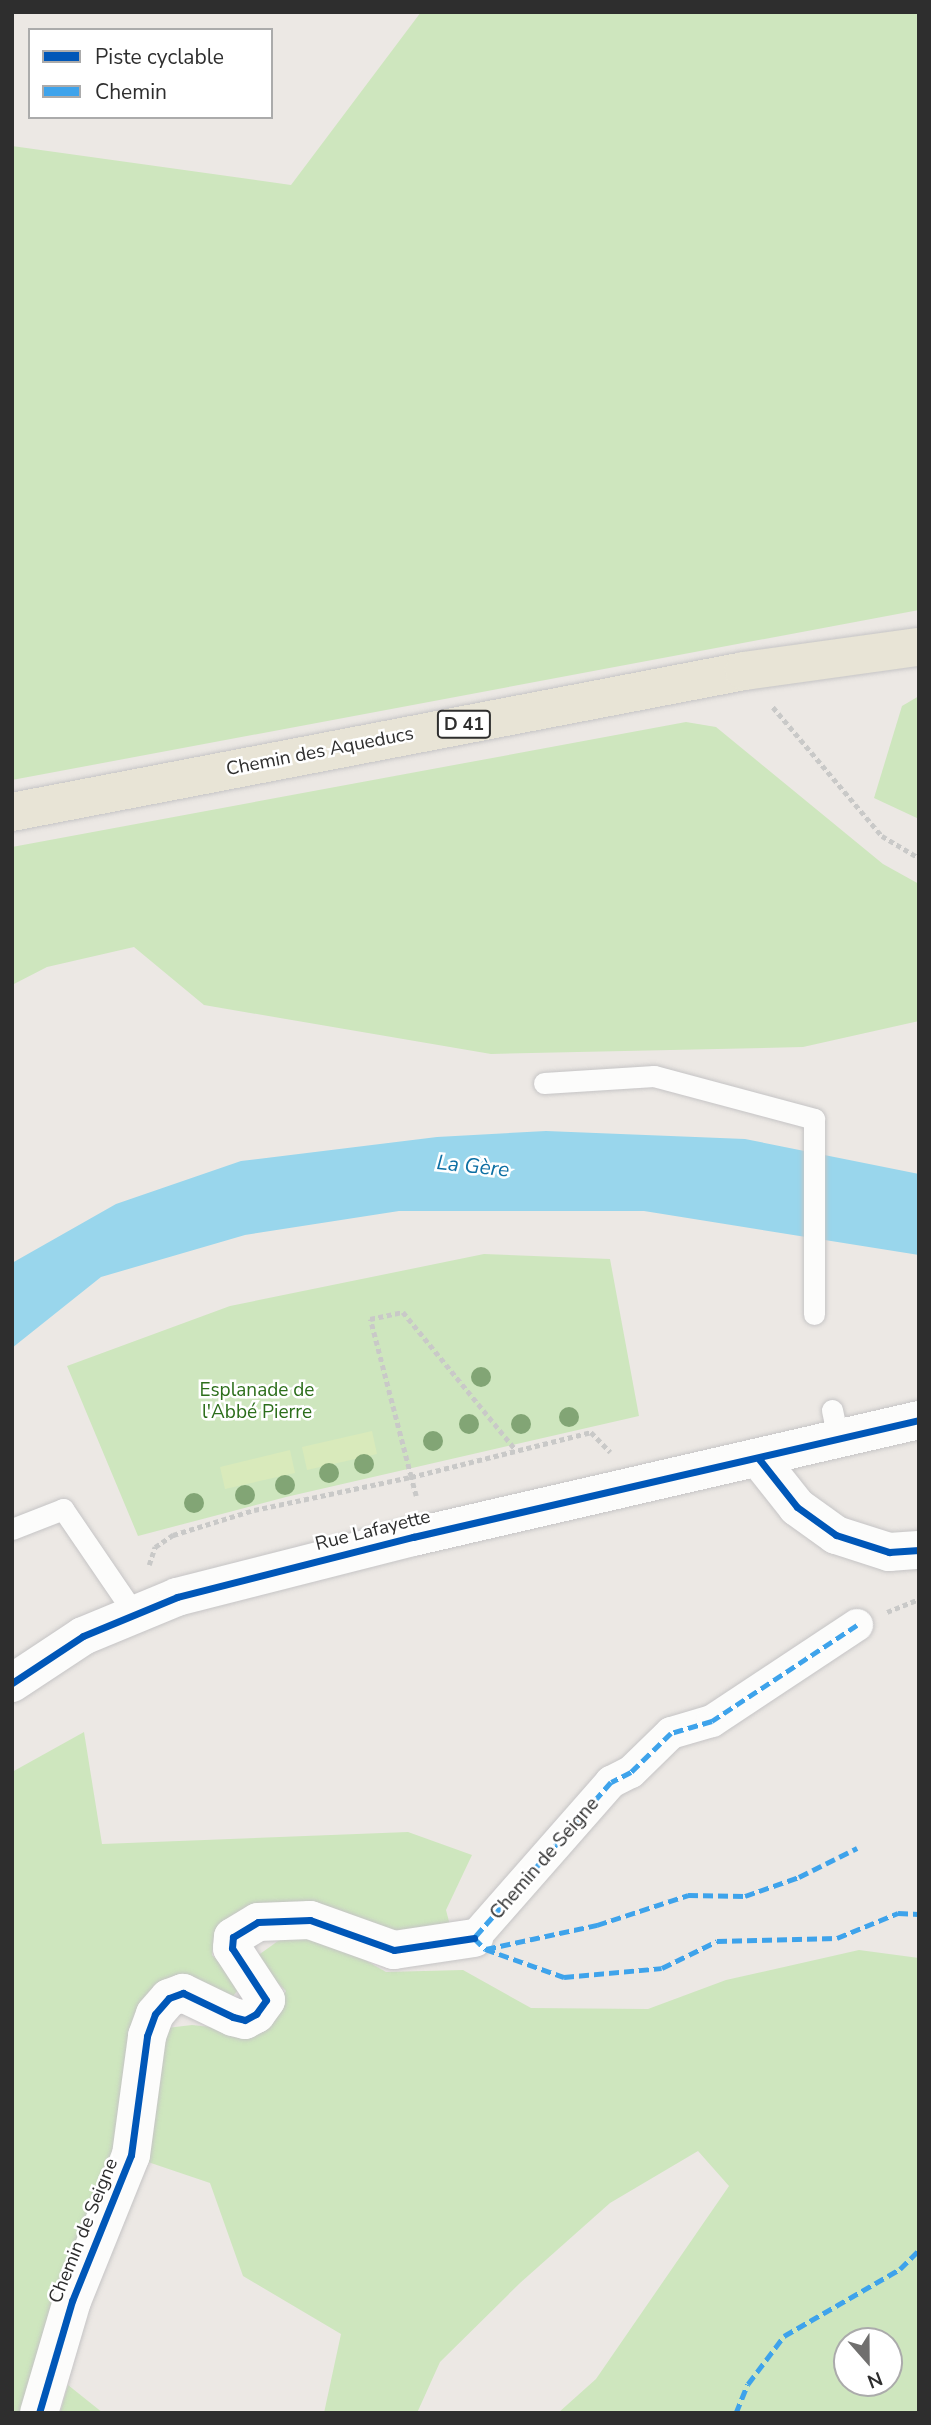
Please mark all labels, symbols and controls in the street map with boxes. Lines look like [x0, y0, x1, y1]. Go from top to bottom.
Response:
legend [28, 28, 273, 119]
text: Piste cyclable [95, 43, 224, 71]
text: Chemin [95, 78, 167, 106]
road number: D 41 [436, 710, 492, 738]
street label: Chemin des Aqueducs [224, 723, 416, 781]
water label: La Gère [435, 1150, 511, 1182]
park label: Esplanade de l'Abbé Pierre [200, 1380, 314, 1424]
street label: Rue Lafayette [313, 1506, 433, 1556]
street label: Chemin de Seigne [486, 1793, 604, 1925]
street label: Chemin de Seigne [45, 2155, 123, 2307]
north arrow [833, 2327, 903, 2397]
text: N [864, 2365, 886, 2394]

